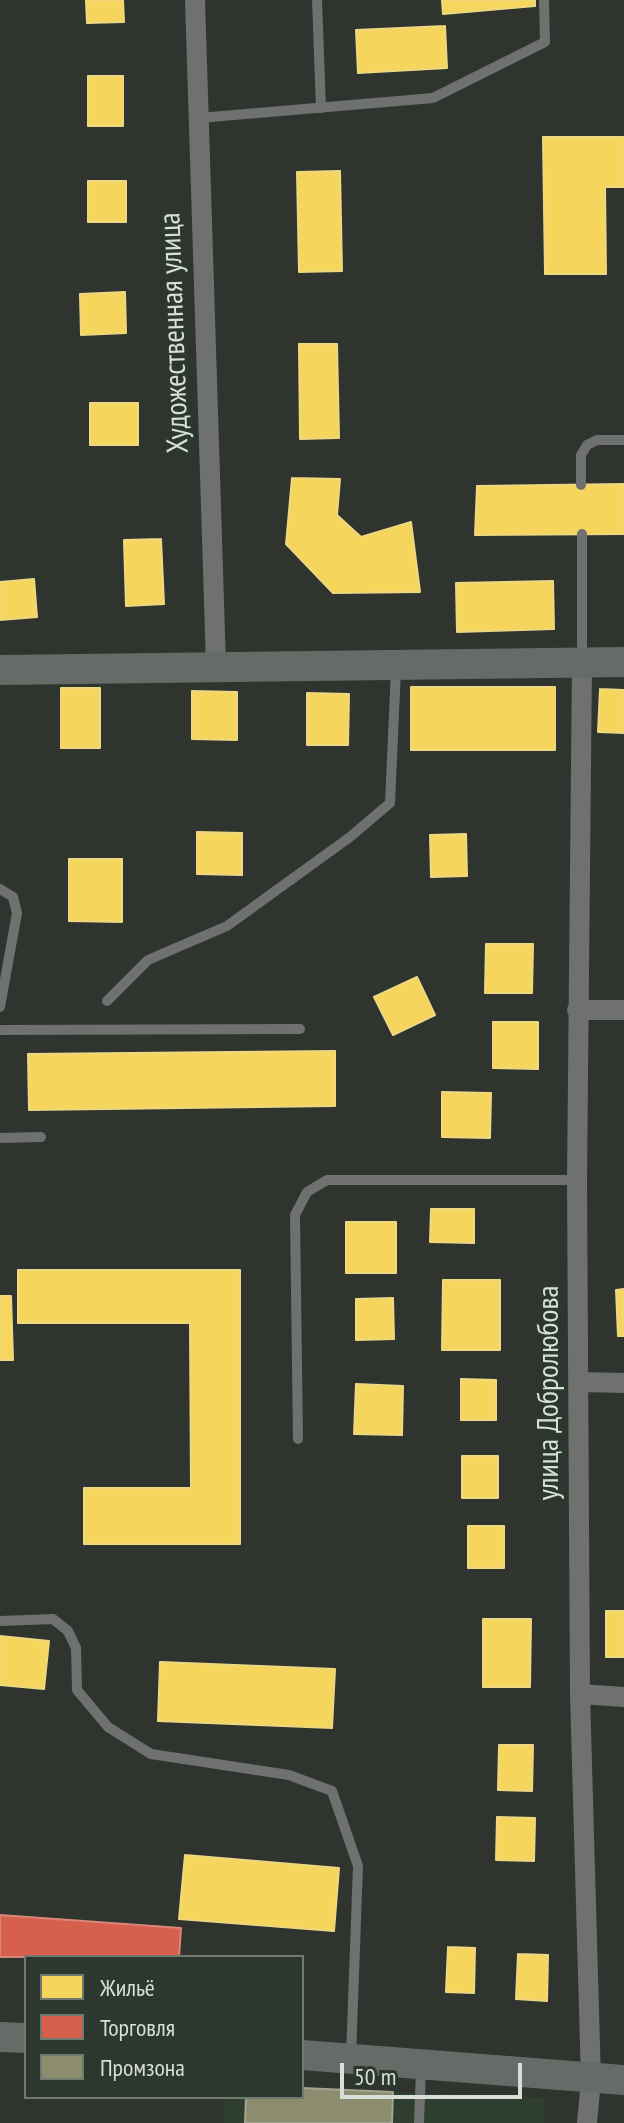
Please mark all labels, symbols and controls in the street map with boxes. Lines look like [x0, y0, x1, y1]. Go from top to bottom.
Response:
street label: Художественная улица [153, 212, 197, 454]
street label: улица Добролюбова [531, 1285, 567, 1501]
legend [24, 1955, 304, 2099]
text: Жильё [100, 1972, 155, 2003]
text: Торговля [100, 2012, 175, 2043]
scale bar [344, 2047, 526, 2097]
text: Промзона [100, 2052, 185, 2083]
text: 50 m [354, 2061, 396, 2092]

